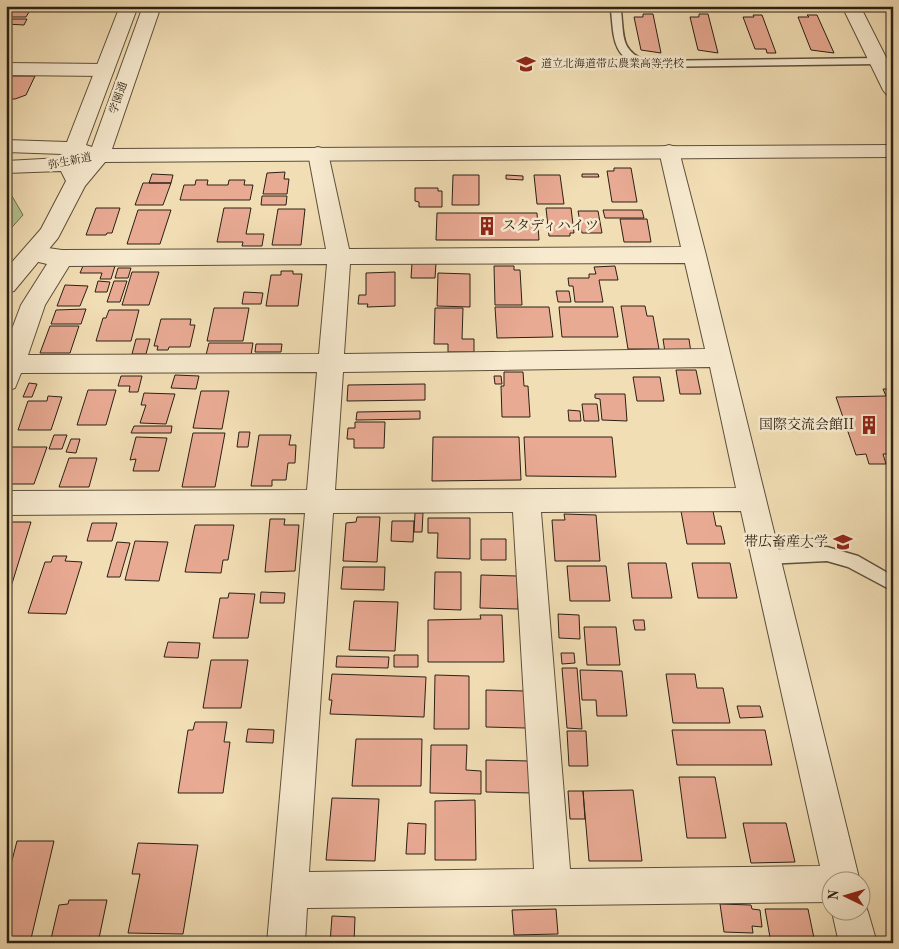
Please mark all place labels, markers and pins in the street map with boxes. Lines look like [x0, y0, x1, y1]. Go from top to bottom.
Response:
school or university icon: 道立北海道帯広農業高等学校 [515, 53, 537, 75]
place label: 道立北海道帯広農業高等学校 [541, 57, 684, 70]
building icon: スタディハイツ [476, 215, 498, 237]
place label: スタディハイツ [502, 218, 599, 233]
building icon: 国際交流会館II [858, 414, 880, 436]
place label: 国際交流会館II [759, 417, 854, 432]
school or university icon: 帯広畜産大学 [832, 531, 854, 553]
place label: 帯広畜産大学 [744, 534, 828, 549]

